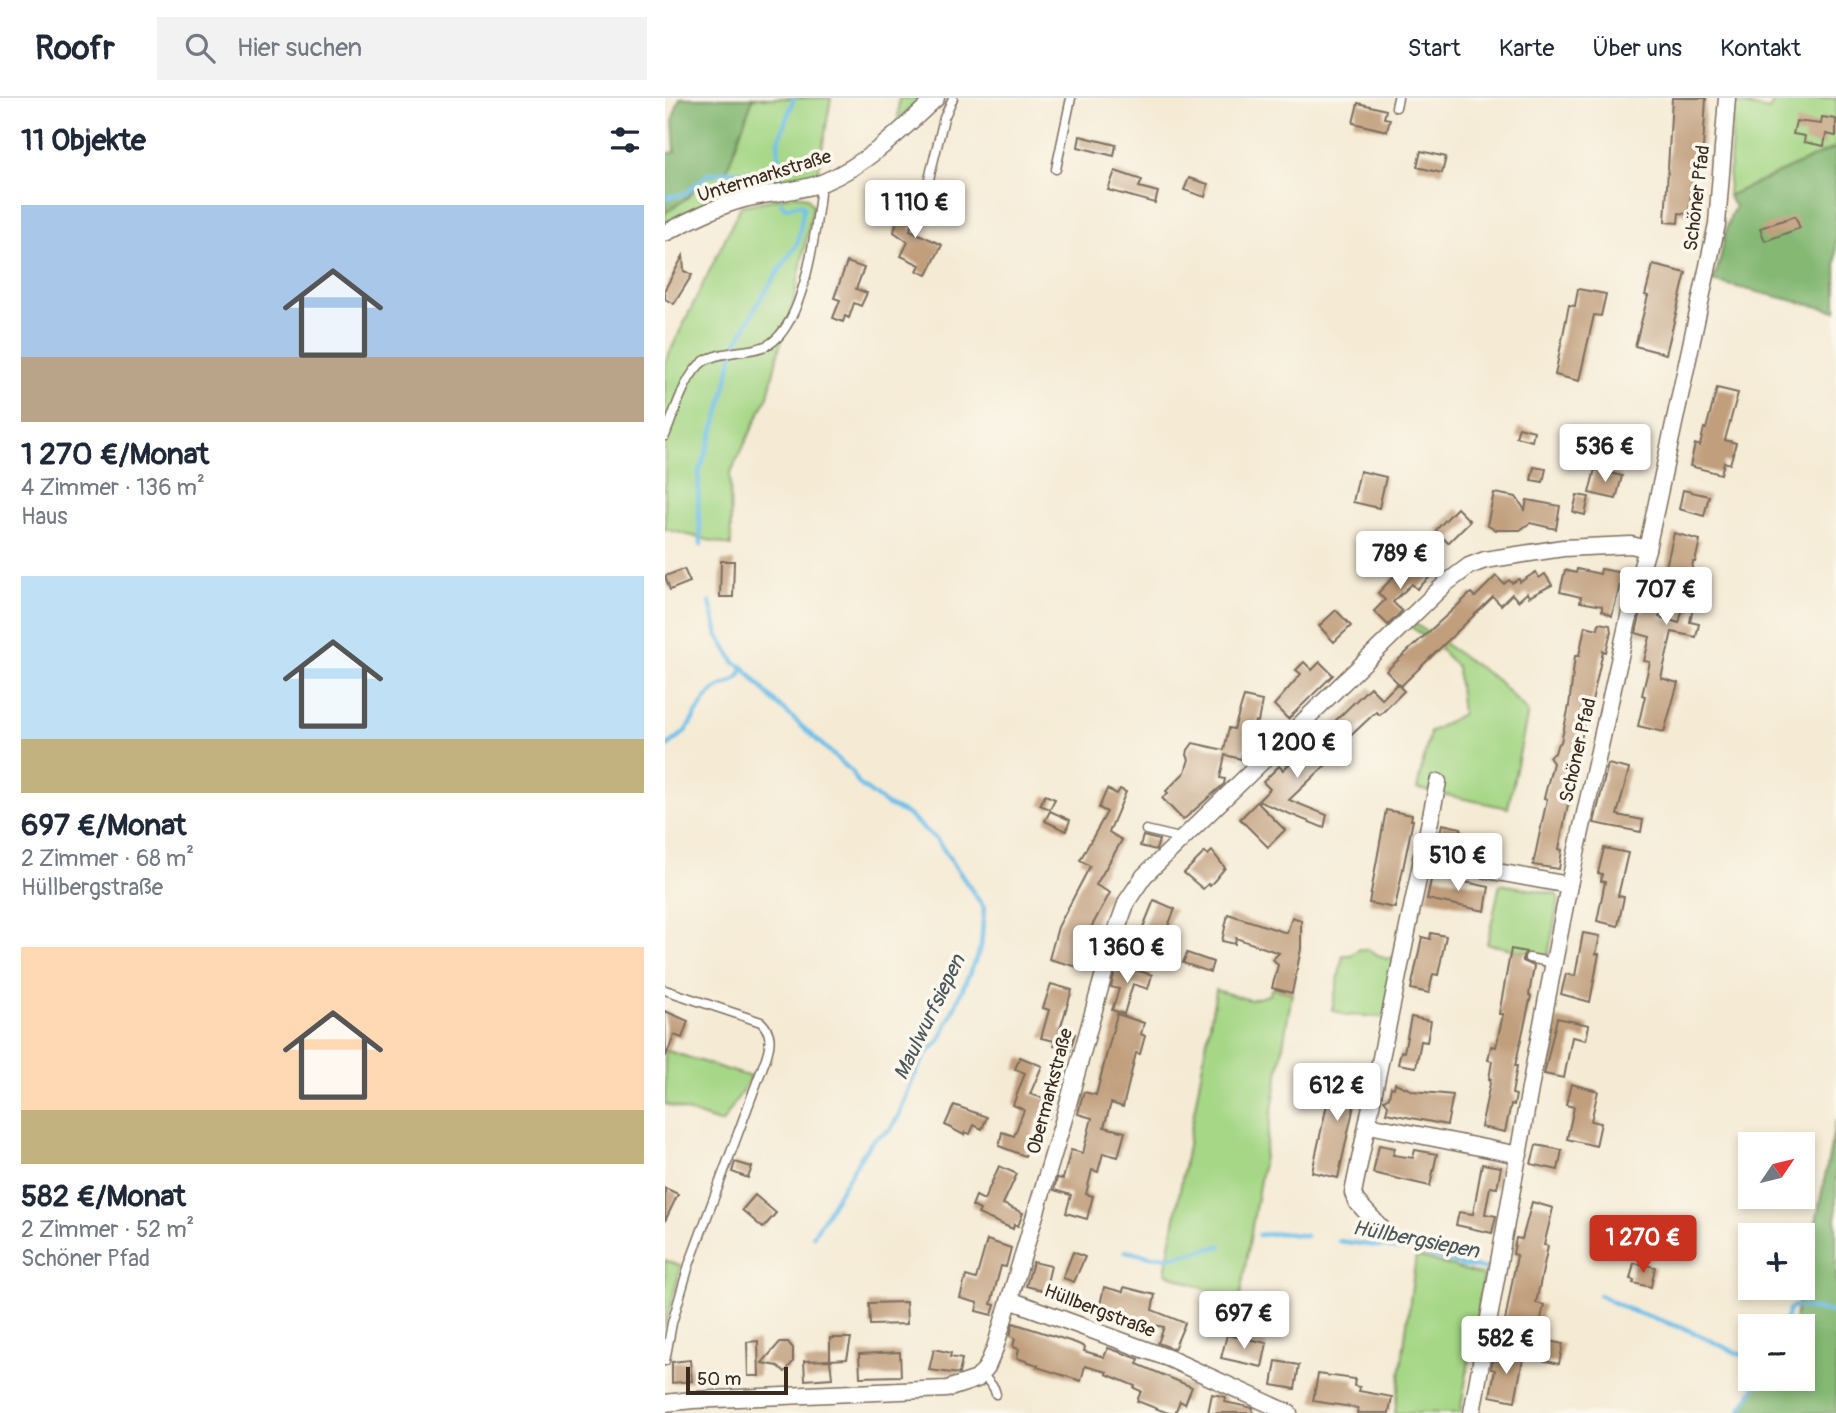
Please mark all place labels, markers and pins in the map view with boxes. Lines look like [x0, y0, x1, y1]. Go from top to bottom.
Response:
pin: 1 110 € [850, 180, 980, 240]
pin: 536 € [1556, 424, 1654, 484]
pin: 789 € [1351, 532, 1449, 591]
pin: 707 € [1617, 568, 1715, 627]
pin: 1 200 € [1232, 720, 1362, 780]
pin: 510 € [1409, 834, 1507, 893]
pin: 1 360 € [1062, 926, 1192, 985]
pin: 612 € [1288, 1063, 1386, 1123]
pin: 1 270 € [1578, 1216, 1708, 1275]
pin: 697 € [1195, 1292, 1293, 1351]
pin: 582 € [1457, 1316, 1555, 1376]

